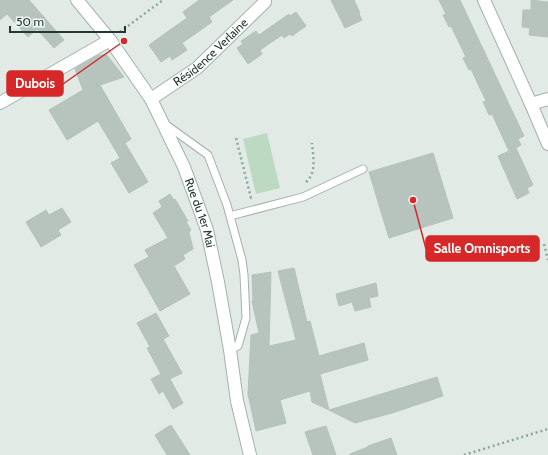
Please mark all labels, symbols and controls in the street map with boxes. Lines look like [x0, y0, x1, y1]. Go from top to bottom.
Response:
scale bar [10, 8, 125, 34]
text: 50 m [16, 14, 44, 29]
street label: Résidence Verlaine [170, 15, 251, 89]
callout: Dubois [7, 71, 63, 96]
text: Dubois [15, 75, 55, 91]
street label: Rue du 1er Mai [182, 176, 219, 249]
callout: Salle Omnisports [426, 236, 539, 261]
text: Salle Omnisports [434, 240, 531, 256]

